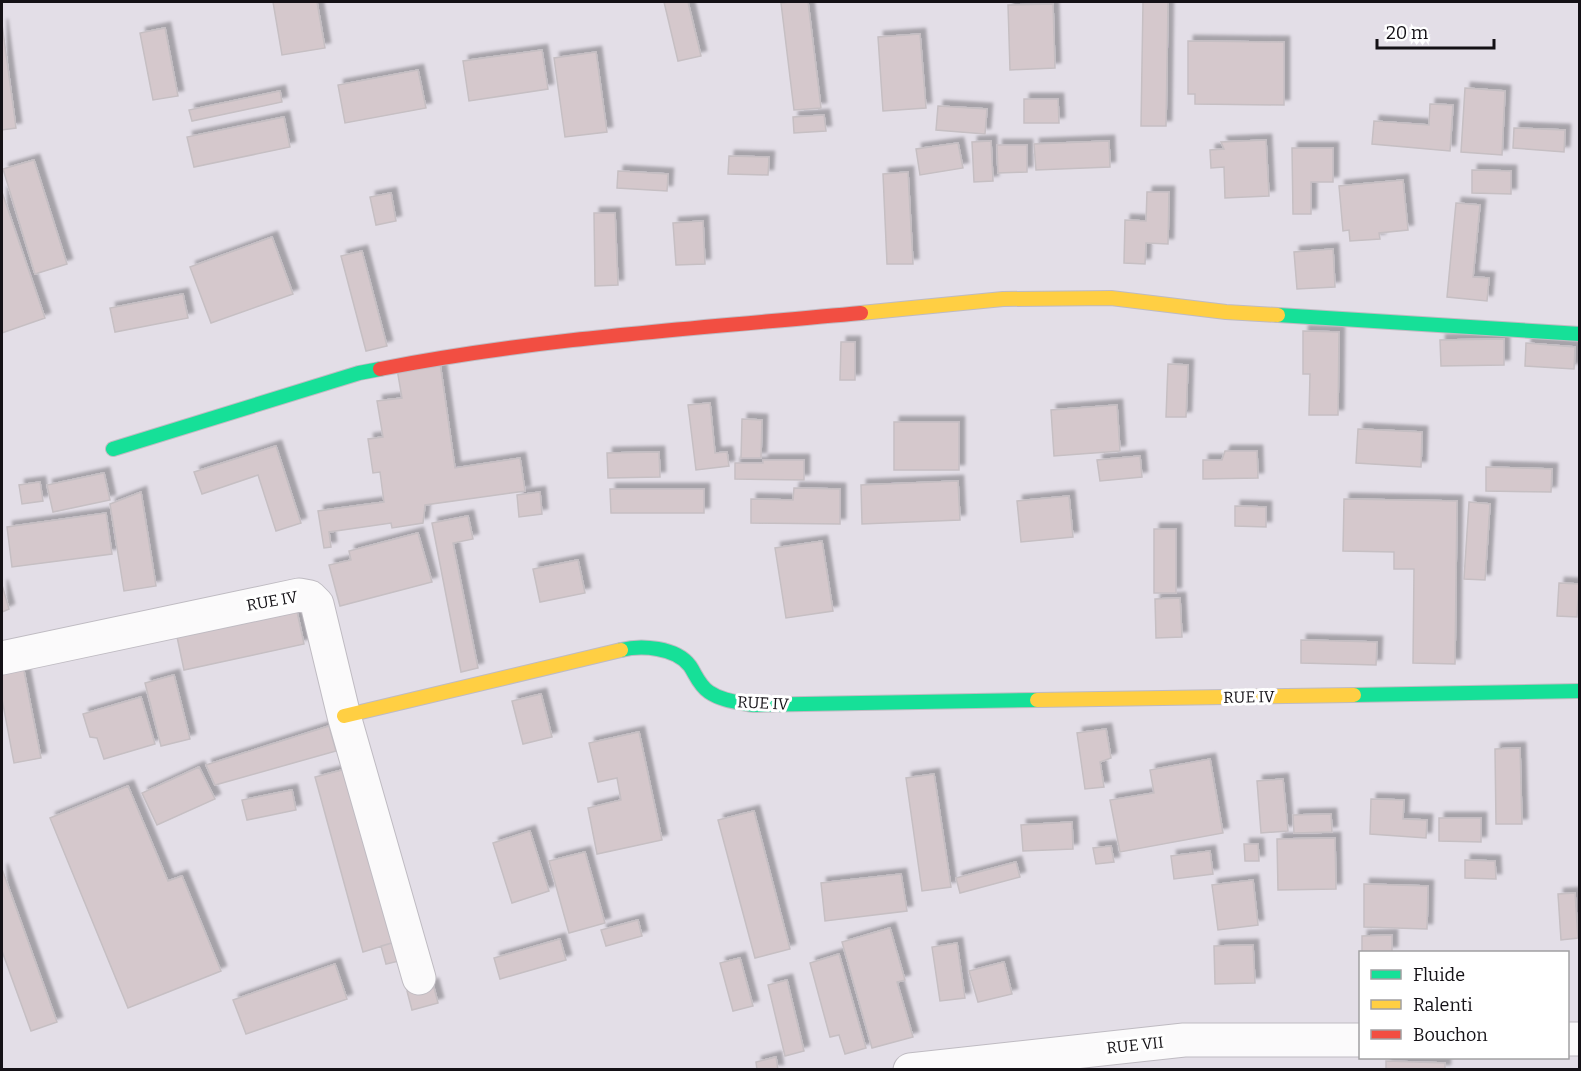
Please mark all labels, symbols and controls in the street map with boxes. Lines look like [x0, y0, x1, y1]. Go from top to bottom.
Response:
scale bar [1377, 12, 1494, 50]
text: 20 m [1386, 22, 1428, 44]
street label: RUE IV [245, 587, 300, 615]
street label: RUE IV [1223, 687, 1276, 707]
street label: RUE IV [737, 692, 790, 714]
legend [1359, 951, 1569, 1059]
text: Fluide [1413, 964, 1465, 986]
text: Ralenti [1413, 994, 1473, 1016]
text: Bouchon [1413, 1024, 1488, 1046]
street label: RUE VII [1106, 1033, 1164, 1057]

